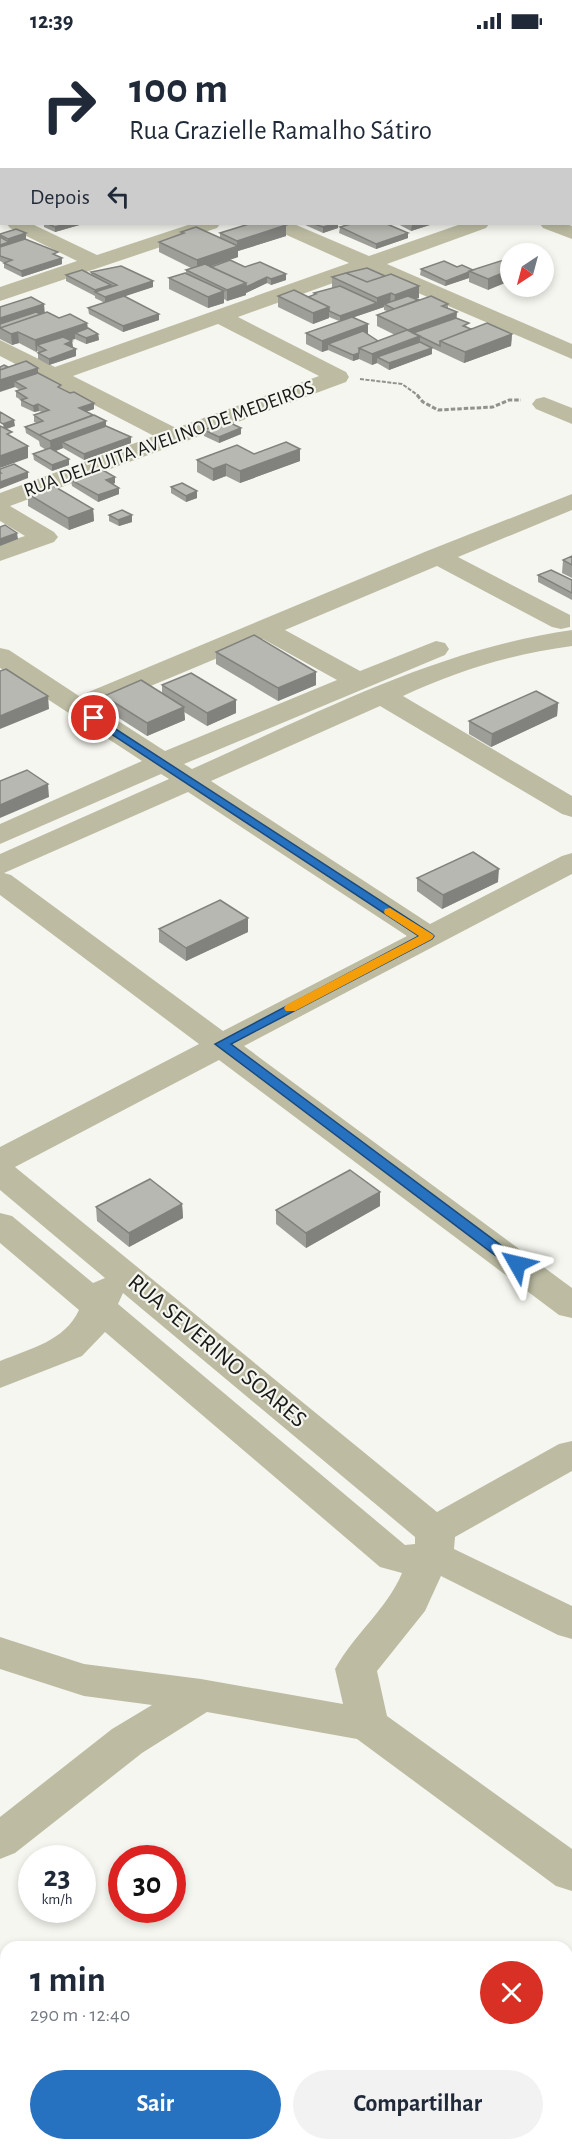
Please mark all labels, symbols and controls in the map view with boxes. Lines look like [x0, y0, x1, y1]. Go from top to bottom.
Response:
text: 12:39 [30, 10, 73, 32]
icon: right [30, 66, 108, 144]
text: 100 m [129, 68, 228, 110]
text: Rua Grazielle Ramalho Sátiro [129, 117, 432, 144]
icon: left [102, 180, 135, 213]
text: Depois [30, 186, 90, 208]
north arrow [500, 243, 554, 297]
map controls [500, 243, 554, 297]
street label: RUA DELZUITA AVELINO DE MEDEIROS [21, 377, 317, 501]
pin [68, 692, 119, 743]
icon: arrive [77, 701, 110, 734]
position arrow [485, 1232, 549, 1296]
street label: RUA SEVERINO SOARES [123, 1270, 311, 1432]
speed limit sign: 30 [108, 1845, 186, 1923]
text: 23 [43, 1862, 71, 1892]
text: km/h [42, 1892, 72, 1907]
button: close [480, 1961, 543, 2024]
text: 1 min [30, 1962, 106, 1998]
text: 290 m · 12:40 [30, 2005, 130, 2025]
button: Sair [30, 2070, 281, 2139]
button: Compartilhar [293, 2070, 543, 2139]

